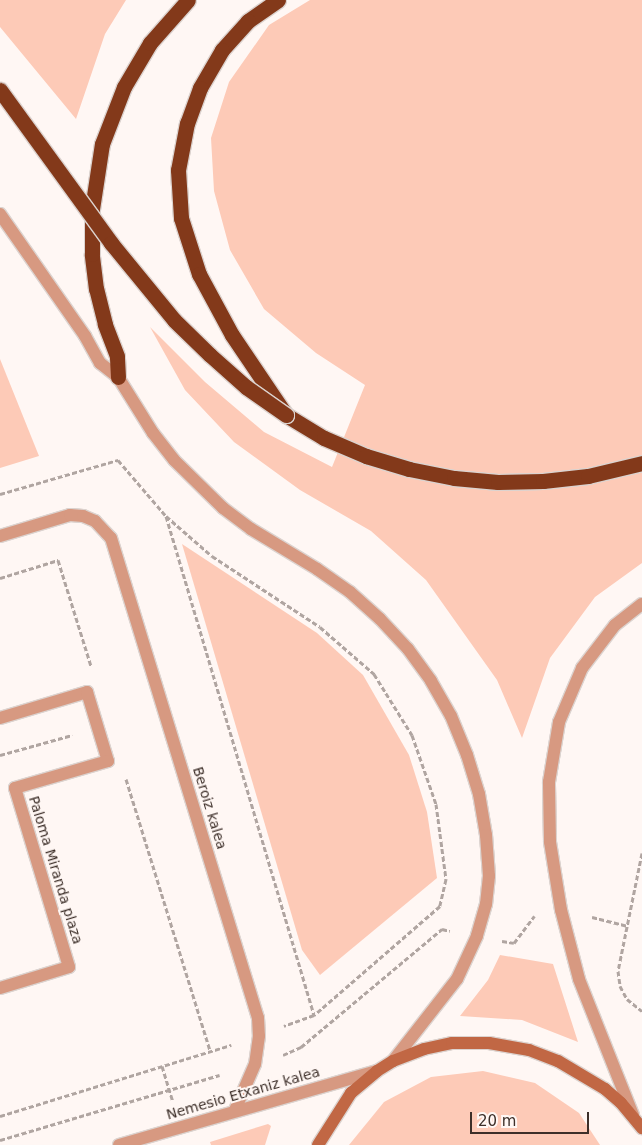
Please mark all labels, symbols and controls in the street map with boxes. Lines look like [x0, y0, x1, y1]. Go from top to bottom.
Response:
street label: Beroiz kalea [189, 765, 231, 851]
street label: Paloma Miranda plaza [25, 794, 87, 946]
street label: Nemesio Etxaniz kalea [164, 1063, 322, 1123]
scale bar [472, 1102, 591, 1134]
text: 20 m [478, 1112, 516, 1130]

